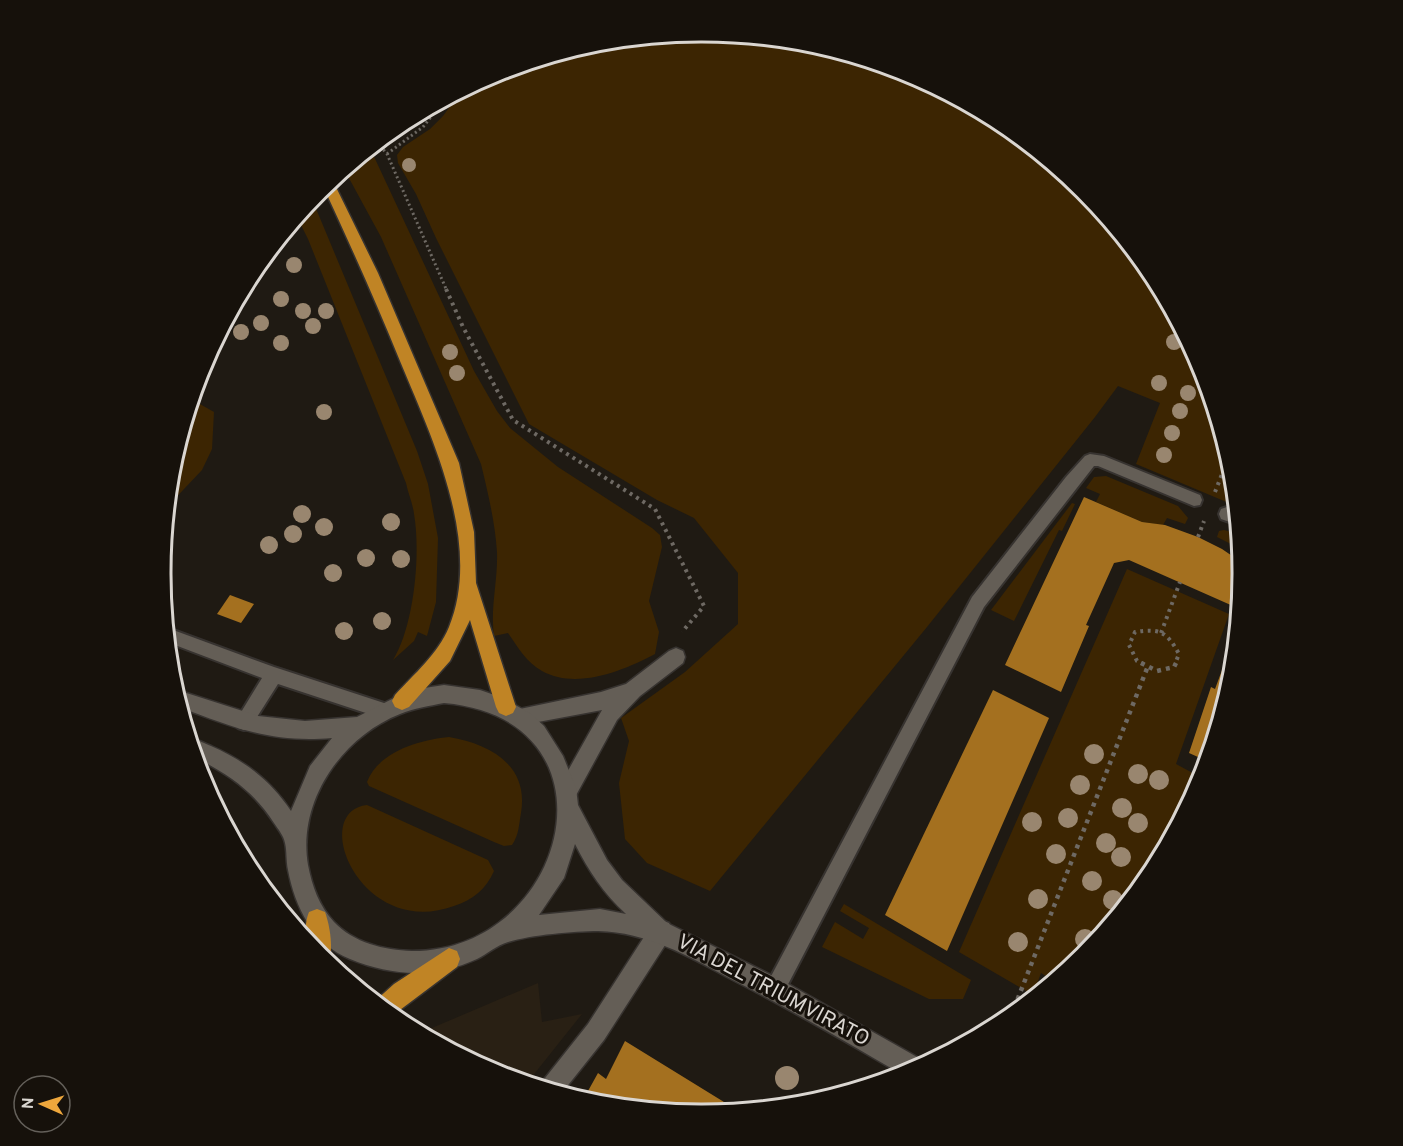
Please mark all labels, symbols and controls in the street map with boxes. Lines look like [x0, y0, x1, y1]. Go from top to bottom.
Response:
street label: VIA DEL TRIUMVIRATO [672, 929, 874, 1053]
north arrow [12, 1074, 72, 1134]
text: N [19, 1097, 39, 1110]

